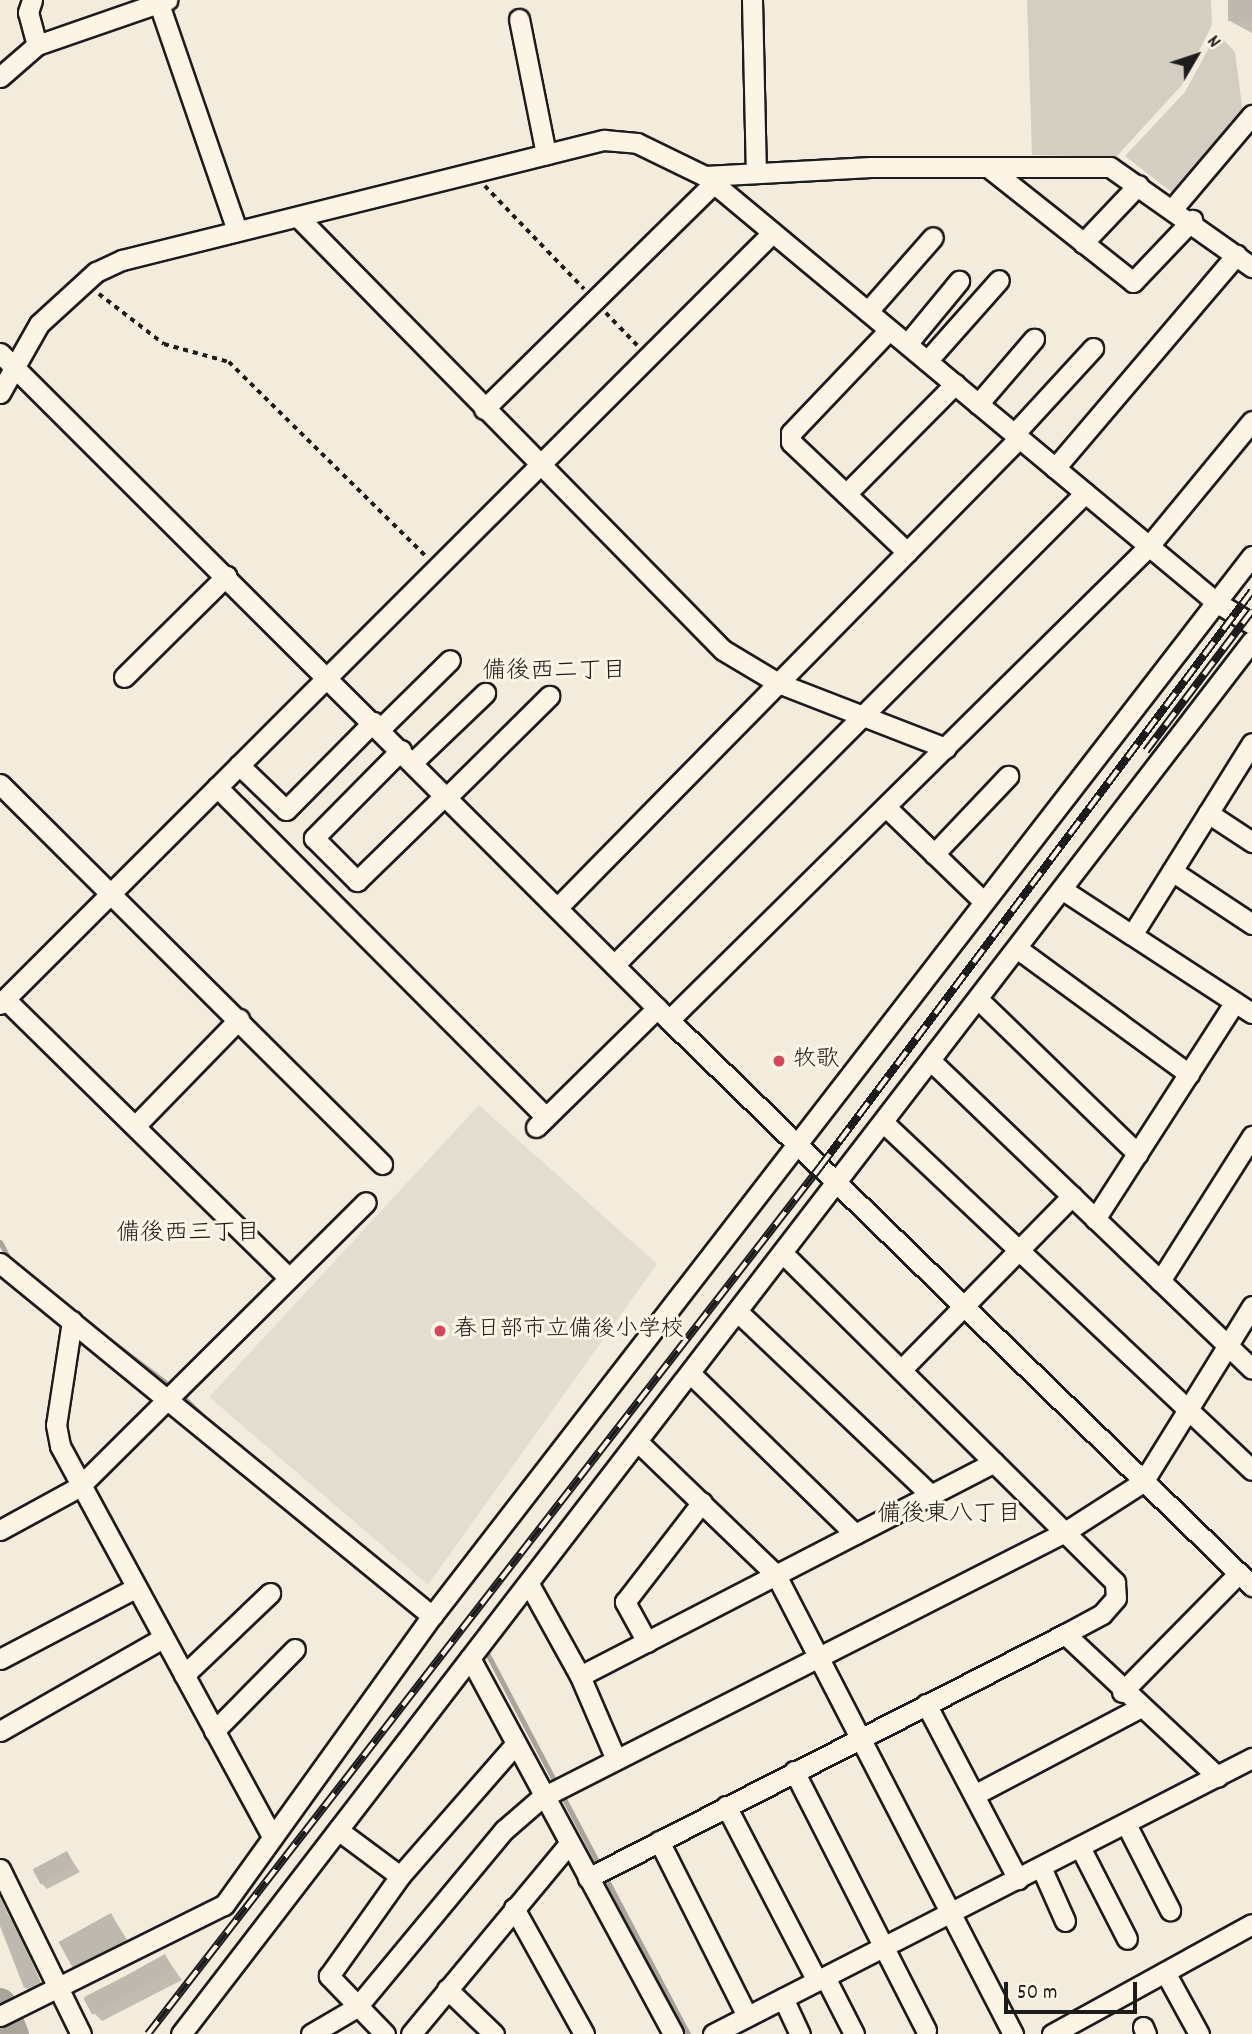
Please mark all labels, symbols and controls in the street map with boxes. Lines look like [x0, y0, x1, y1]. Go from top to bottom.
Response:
north arrow [1161, 21, 1231, 91]
text: N [1199, 30, 1226, 55]
district label: 備後西二丁目 [482, 659, 626, 687]
place label: 牧歌 [793, 1047, 839, 1075]
marker: 牧歌 [771, 1053, 787, 1069]
district label: 備後西三丁目 [116, 1221, 260, 1249]
place label: 春日部市立備後小学校 [454, 1317, 684, 1345]
marker: 春日部市立備後小学校 [432, 1323, 448, 1339]
district label: 備後東八丁目 [877, 1502, 1021, 1530]
scale bar [1007, 1968, 1140, 2012]
text: 50 m [1017, 1979, 1057, 2009]

